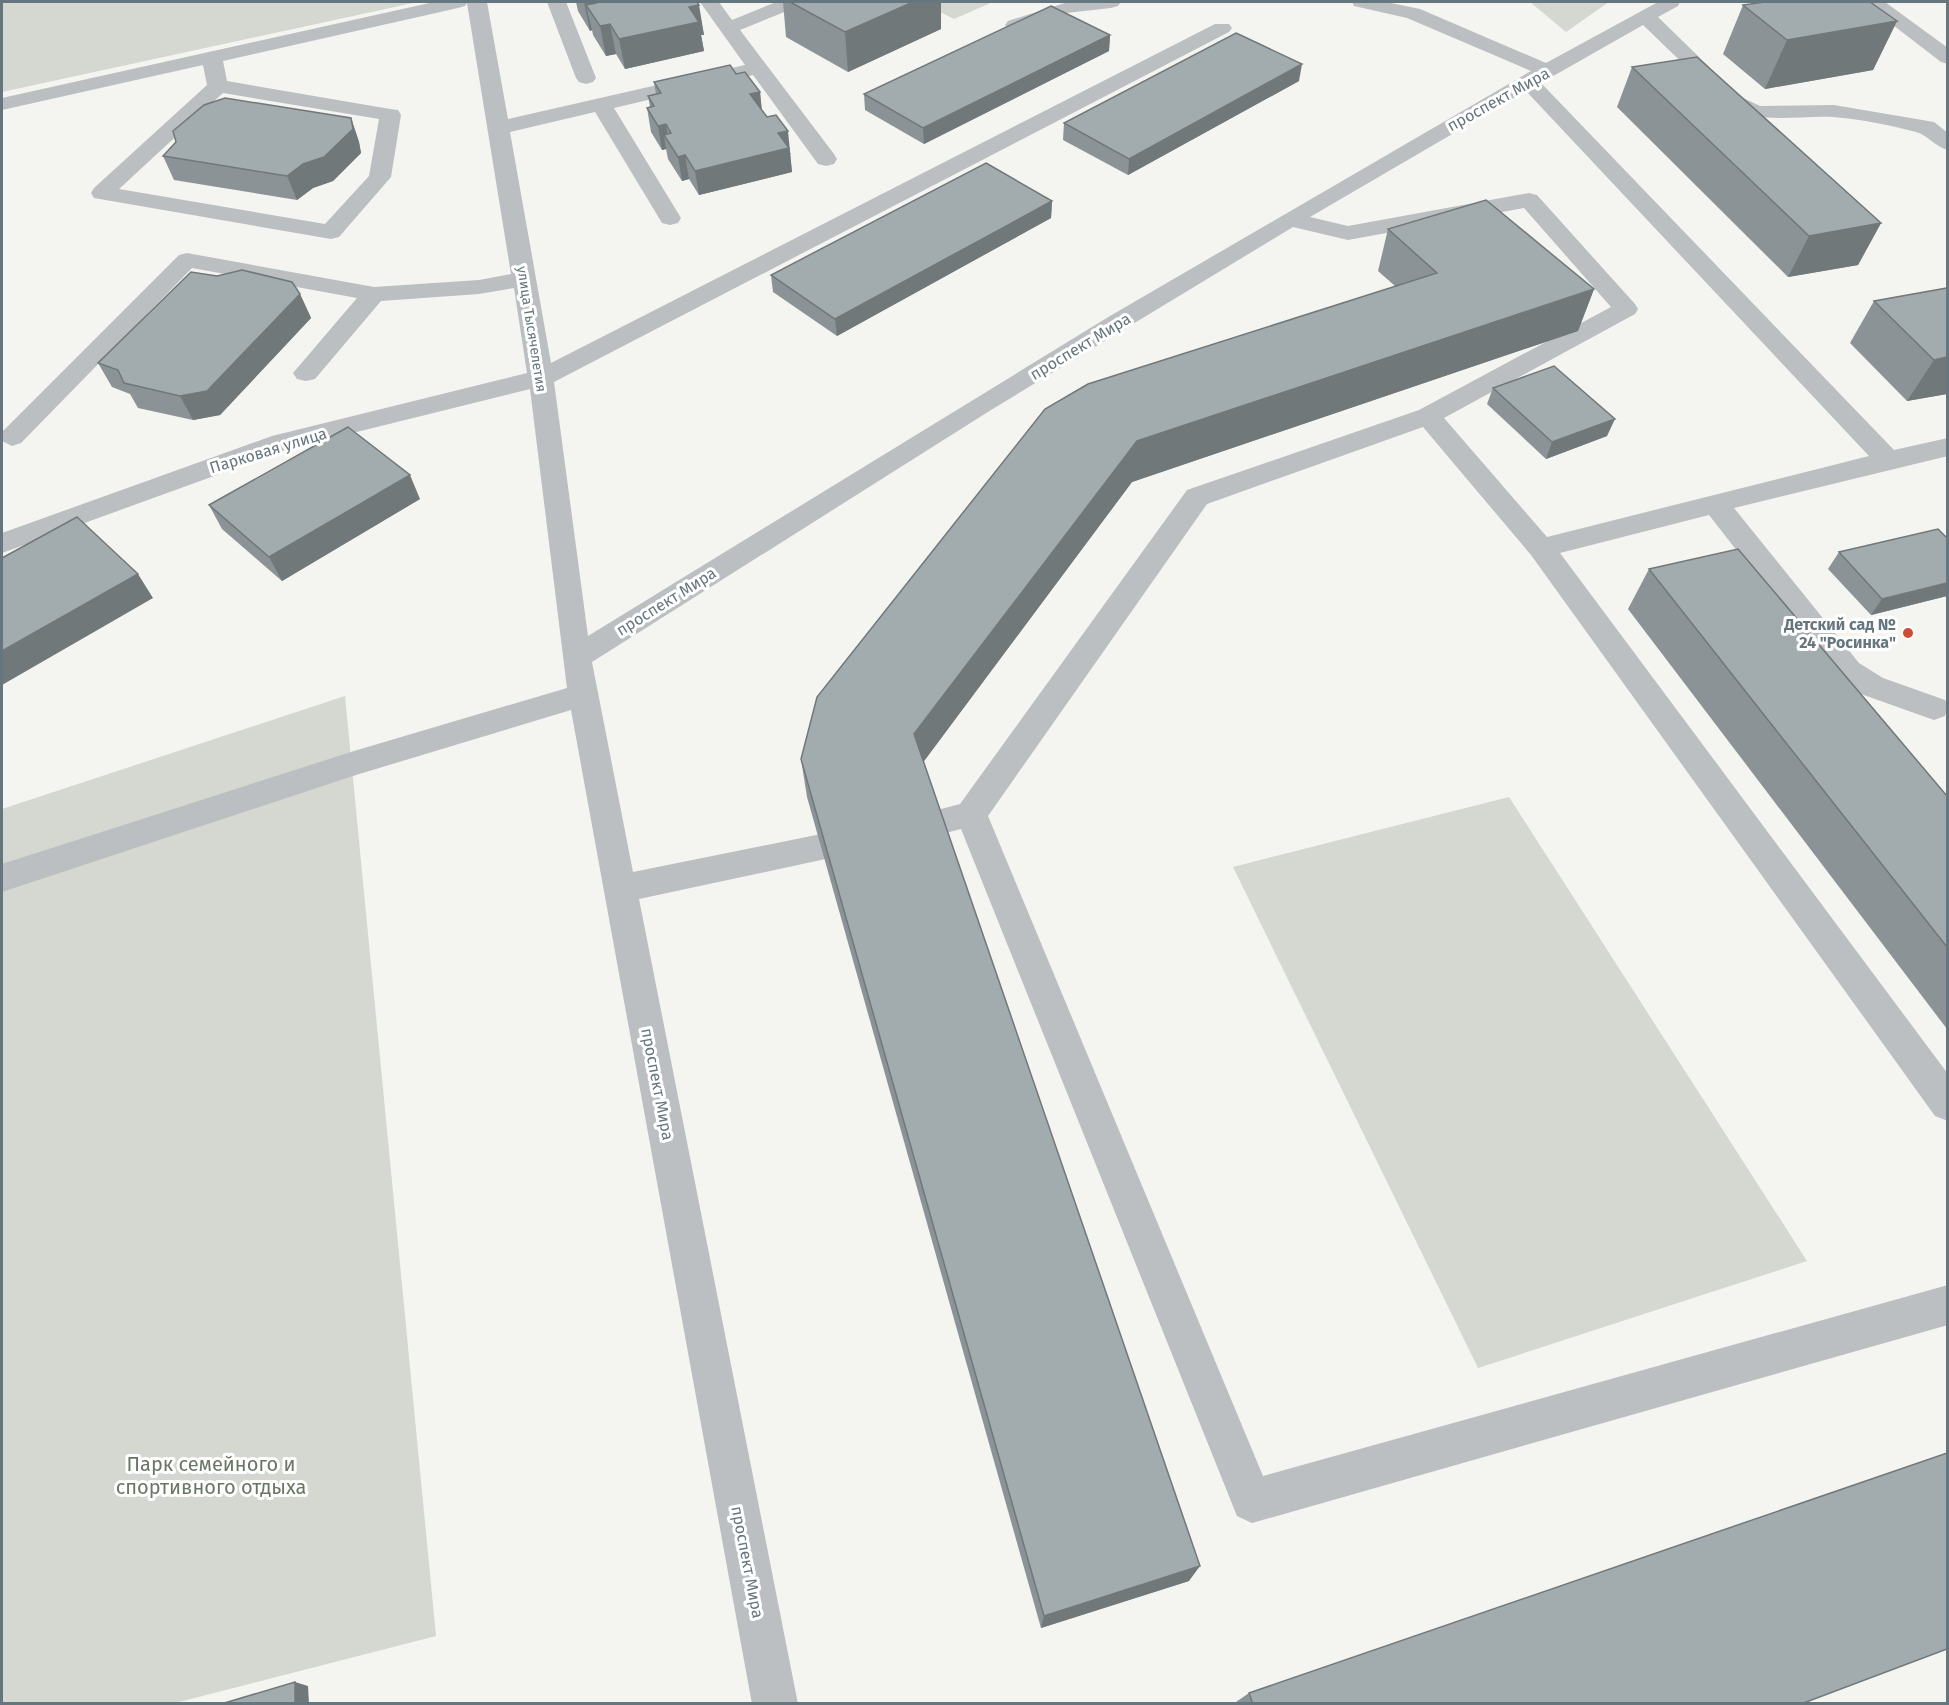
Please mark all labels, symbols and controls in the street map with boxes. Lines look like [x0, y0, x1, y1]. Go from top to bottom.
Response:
street label: проспект Мира [1444, 64, 1553, 135]
street label: улица Тысячелетия [513, 265, 550, 393]
street label: проспект Мира [1027, 309, 1134, 384]
street label: Парковая улица [207, 424, 329, 477]
street label: проспект Мира [613, 563, 720, 640]
place label: Детский сад № 24 "Росинка" [1783, 615, 1896, 652]
marker: Детский сад № 24 "Росинка" [1901, 626, 1915, 640]
street label: проспект Мира [637, 1026, 678, 1142]
park label: Парк семейного и спортивного отдыха [116, 1452, 306, 1499]
street label: проспект Мира [727, 1504, 768, 1620]

